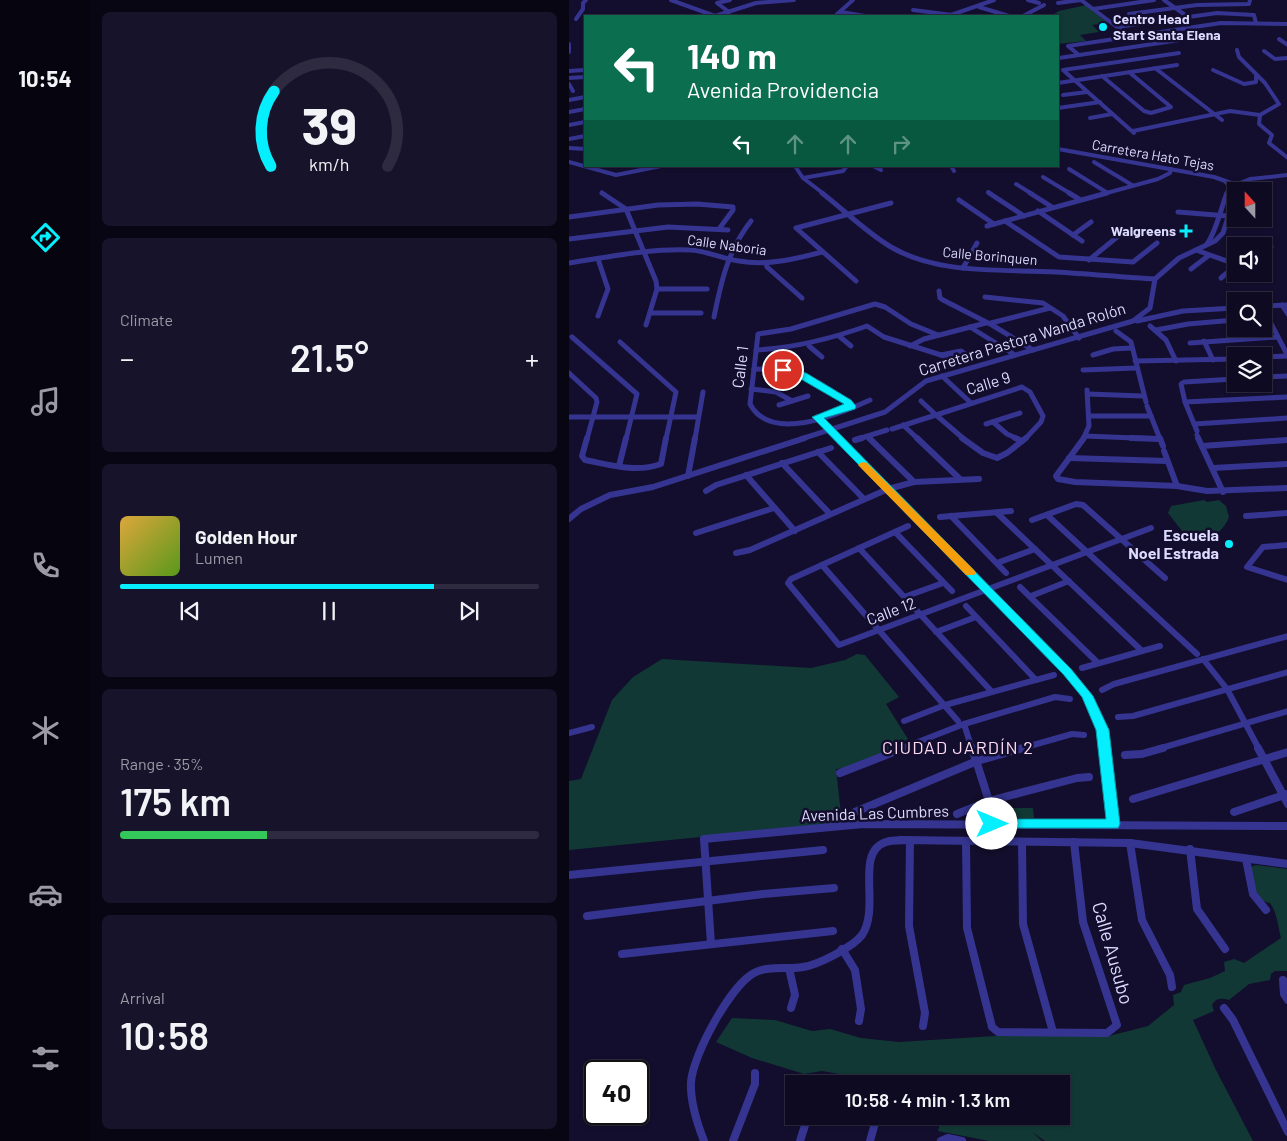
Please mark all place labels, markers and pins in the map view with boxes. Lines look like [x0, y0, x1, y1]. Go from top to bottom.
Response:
place label: Centro Head Start Santa Elena [1113, 10, 1221, 43]
marker: Centro Head Start Santa Elena [1097, 21, 1109, 33]
place label: Walgreens [1111, 222, 1176, 239]
marker: Walgreens [1180, 225, 1192, 237]
pin [762, 349, 804, 391]
place label: Escuela Noel Estrada [1128, 525, 1219, 562]
marker: Escuela Noel Estrada [1223, 538, 1235, 550]

